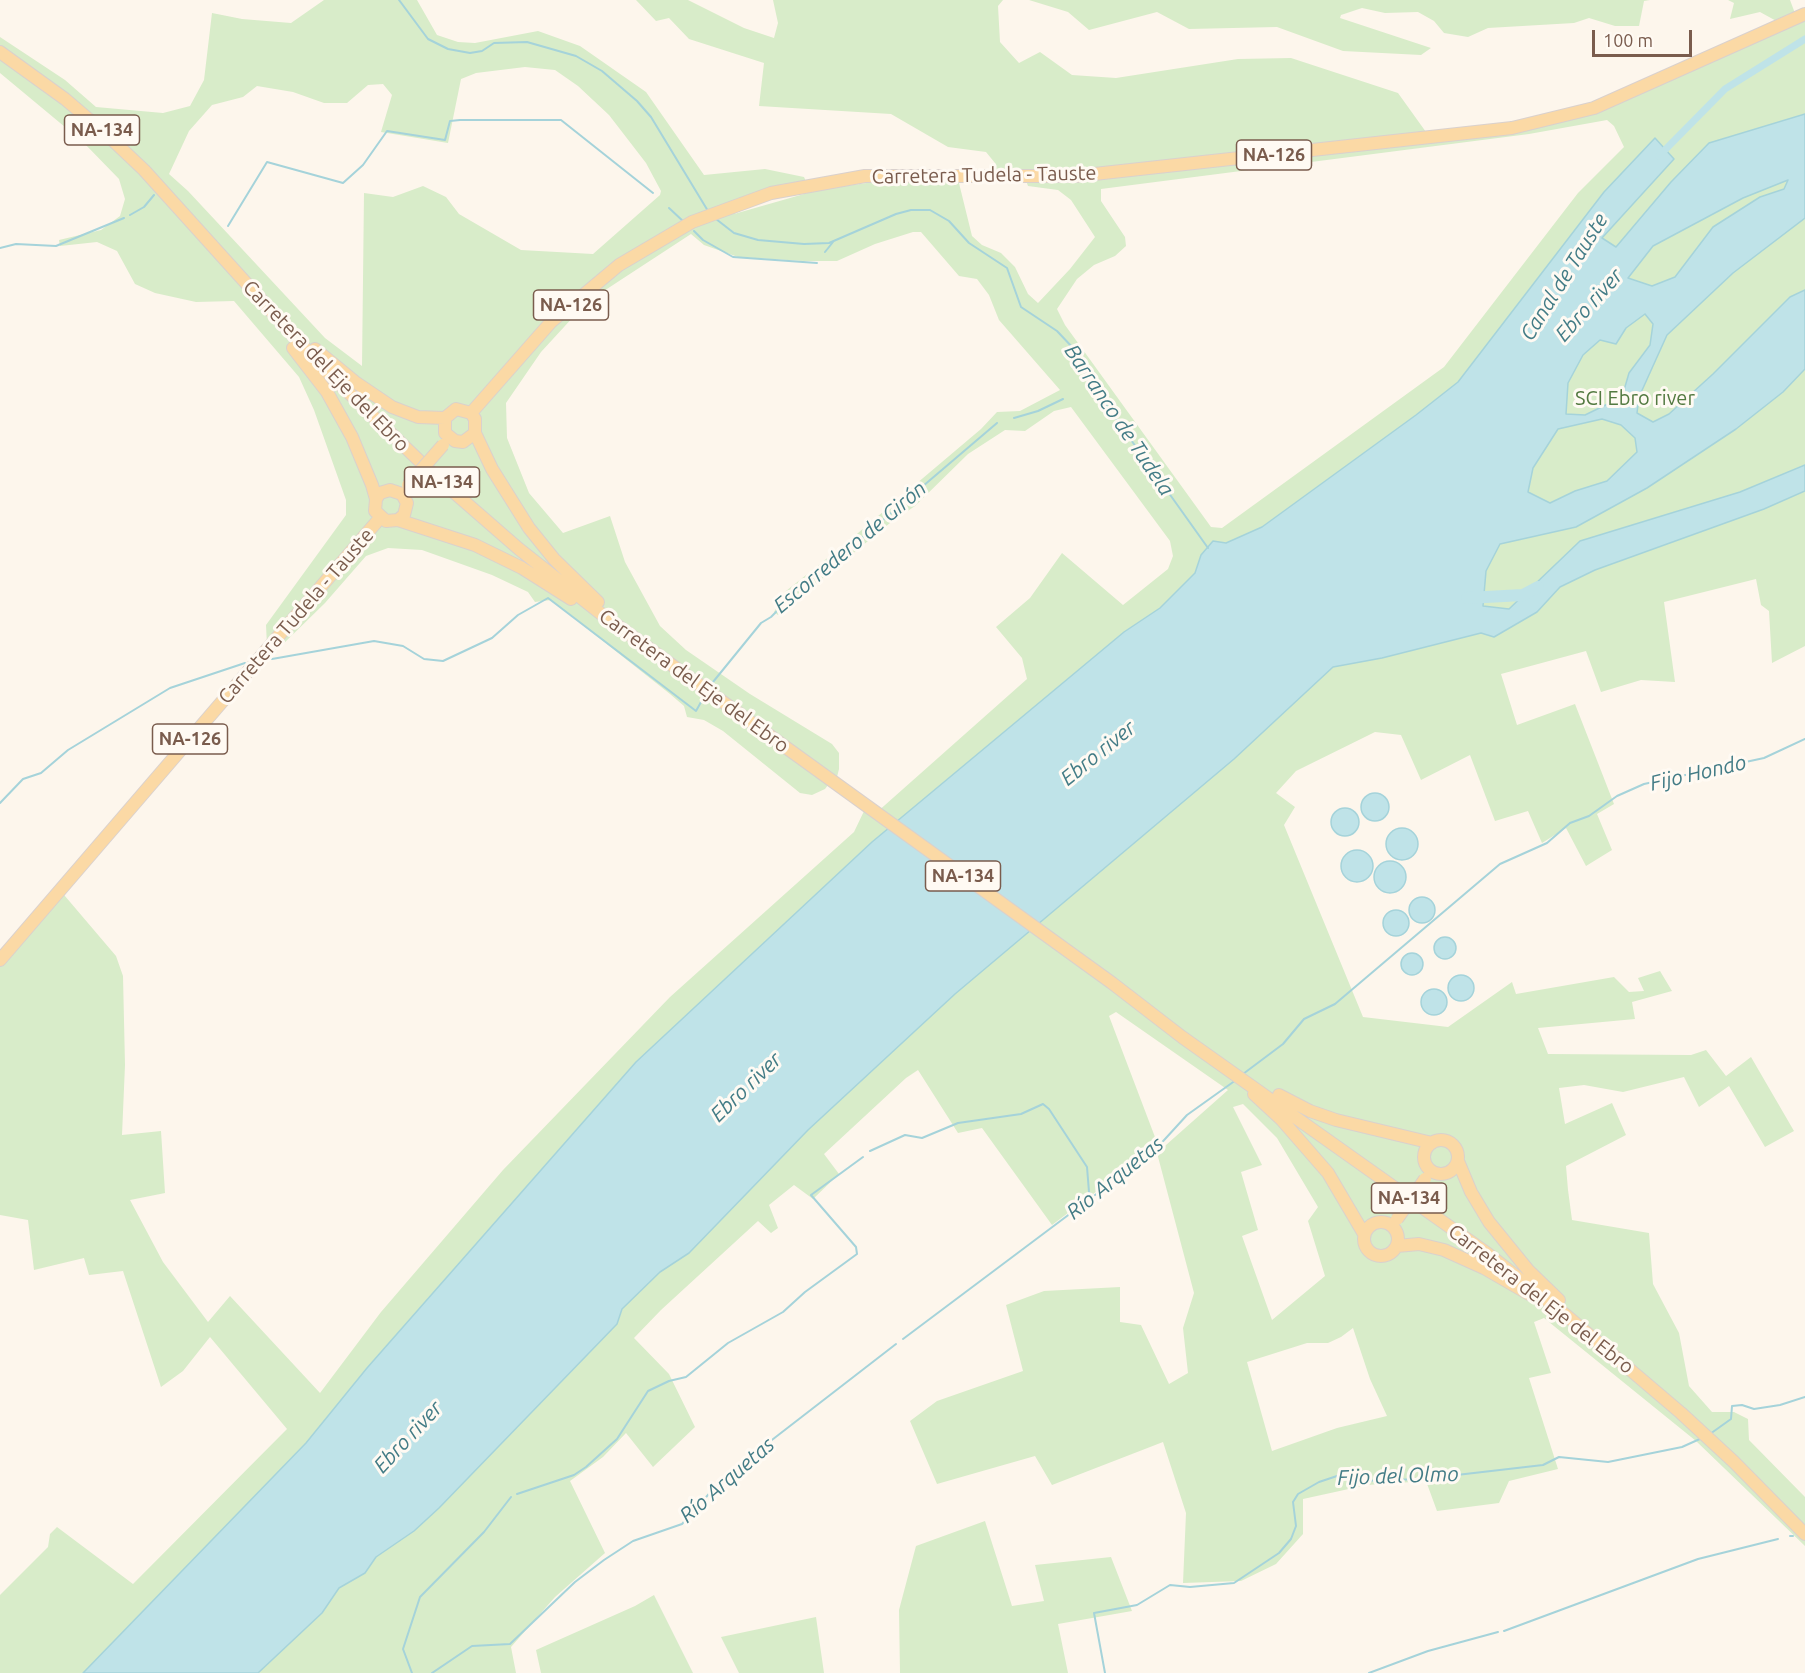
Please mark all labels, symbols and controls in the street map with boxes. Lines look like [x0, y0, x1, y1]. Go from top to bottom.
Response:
scale bar [1595, 18, 1696, 56]
text: 100 m [1603, 30, 1653, 50]
road number: NA-134 [64, 115, 140, 145]
road number: NA-126 [1236, 140, 1312, 170]
street label: Carretera Tudela - Tauste [871, 161, 1097, 189]
water label: Canal de Tauste [1515, 209, 1613, 345]
water label: Ebro river [1550, 263, 1628, 347]
street label: Carretera del Eje del Ebro [238, 275, 414, 457]
road number: NA-126 [534, 290, 608, 320]
water label: Barranco de Tudela [1059, 340, 1179, 500]
park label: SCI Ebro river [1575, 386, 1695, 410]
road number: NA-134 [404, 467, 480, 497]
water label: Escorredero de Girón [769, 476, 931, 618]
street label: Carretera Tudela - Tauste [213, 523, 379, 709]
street label: Carretera del Eje del Ebro [594, 604, 794, 758]
water label: Ebro river [1055, 715, 1141, 791]
road number: NA-126 [152, 724, 228, 754]
water label: Fijo Hondo [1647, 750, 1749, 796]
road number: NA-134 [926, 861, 1000, 891]
water label: Ebro river [705, 1047, 787, 1127]
water label: Río Arquetas [1061, 1131, 1169, 1225]
road number: NA-134 [1372, 1183, 1446, 1213]
street label: Carretera del Eje del Ebro [1443, 1219, 1639, 1379]
water label: Ebro river [368, 1396, 448, 1478]
water label: Río Arquetas [674, 1432, 780, 1528]
water label: Fijo del Olmo [1337, 1461, 1459, 1491]

